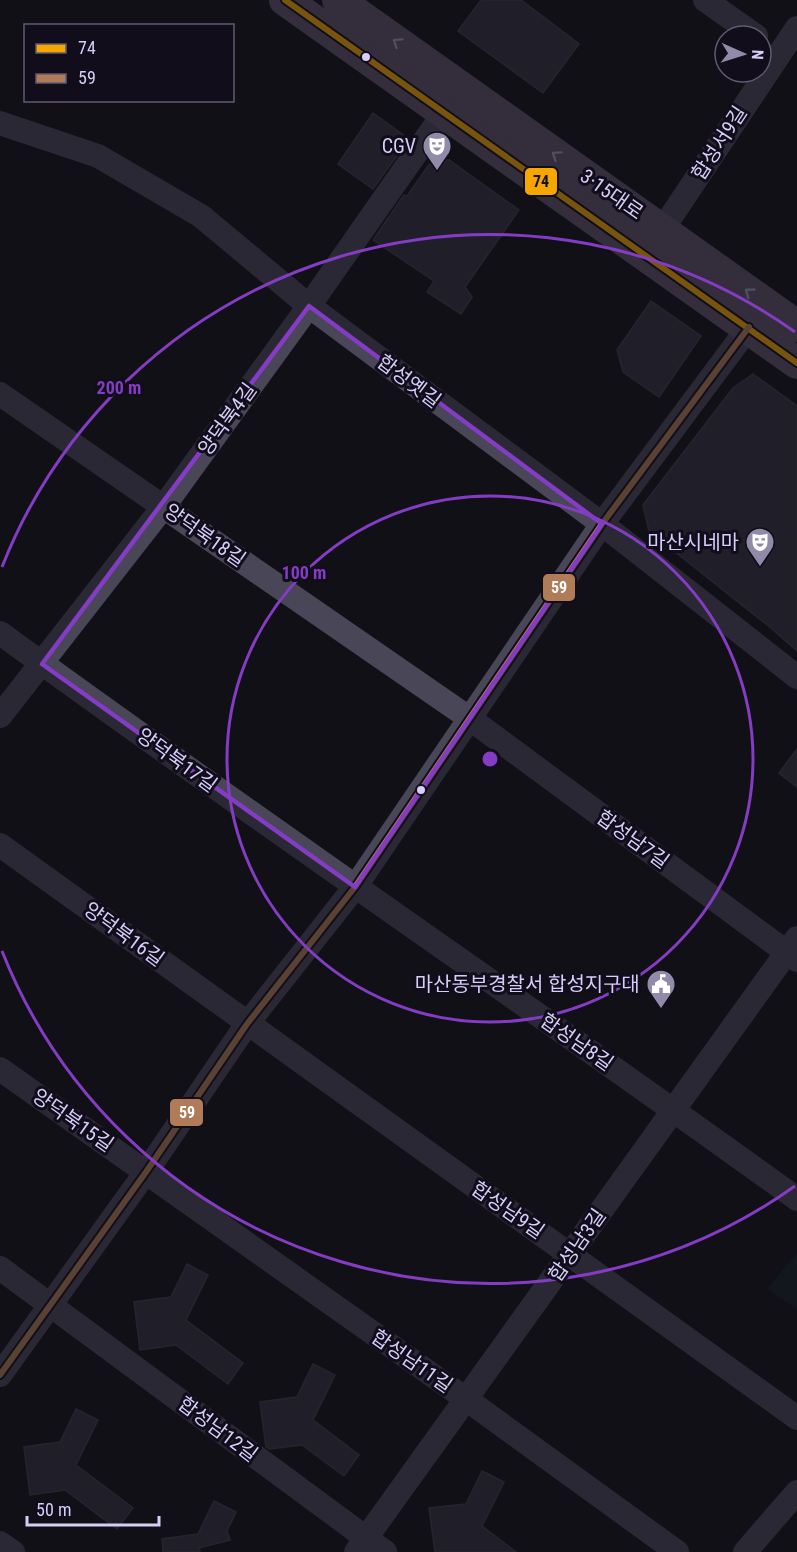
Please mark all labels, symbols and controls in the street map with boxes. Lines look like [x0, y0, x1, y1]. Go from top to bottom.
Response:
legend [24, 24, 234, 102]
north arrow [713, 24, 773, 84]
text: 74 [78, 37, 96, 58]
one-way arrow [393, 38, 404, 49]
text: N [748, 49, 767, 60]
unlabelled marker [360, 51, 372, 63]
text: 59 [78, 67, 96, 88]
street label: 합성서9길 [686, 101, 752, 185]
theatre icon: CGV [421, 130, 453, 172]
place label: CGV [382, 134, 416, 158]
one-way arrow [552, 151, 563, 162]
street label: 3·15대로 [576, 164, 648, 224]
line badge: 74 [524, 167, 558, 196]
text: 74 [533, 172, 549, 191]
one-way arrow [745, 288, 756, 299]
street label: 합성옛길 [372, 349, 446, 413]
text: 200 m [97, 377, 141, 398]
street label: 양덕북4길 [193, 378, 261, 460]
street label: 양덕북18길 [160, 498, 250, 572]
theatre icon: 마산시네마 [744, 526, 776, 568]
place label: 마산시네마 [647, 530, 739, 554]
text: 100 m [282, 562, 326, 583]
line badge: 59 [542, 573, 576, 602]
text: 59 [551, 578, 567, 597]
street label: 양덕북17길 [132, 723, 222, 797]
centre of rings [480, 749, 500, 769]
unlabelled marker [415, 784, 427, 796]
street label: 합성남7길 [592, 805, 674, 873]
street label: 양덕북16길 [79, 897, 169, 971]
public building icon: 마산동부경찰서 합성지구대 [645, 968, 677, 1010]
place label: 마산동부경찰서 합성지구대 [415, 972, 640, 996]
street label: 합성남8길 [536, 1008, 618, 1076]
street label: 양덕북15길 [28, 1083, 118, 1157]
line badge: 59 [169, 1098, 204, 1127]
text: 59 [179, 1103, 195, 1122]
street label: 합성남9길 [467, 1176, 549, 1244]
street label: 합성남3길 [543, 1204, 611, 1286]
street label: 합성남11길 [367, 1324, 457, 1398]
street label: 합성남12길 [173, 1391, 263, 1467]
scale bar [27, 1489, 159, 1527]
text: 50 m [36, 1499, 71, 1520]

